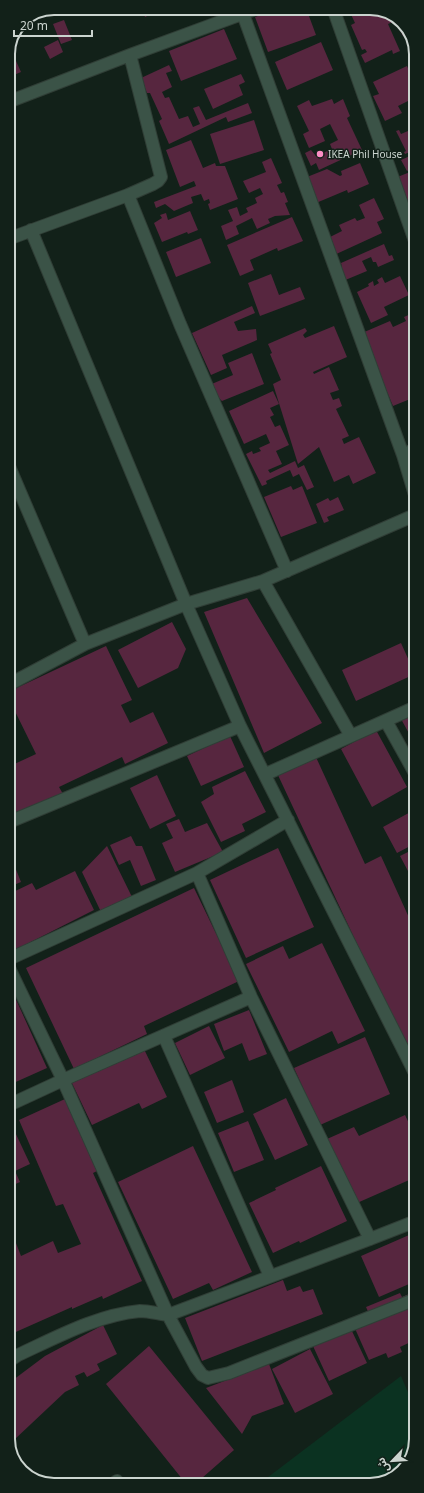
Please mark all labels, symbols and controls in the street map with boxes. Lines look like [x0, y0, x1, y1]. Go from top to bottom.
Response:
scale bar [14, 12, 92, 38]
text: 20 m [20, 14, 48, 39]
place label: IKEA Phil House [328, 144, 403, 165]
marker: IKEA Phil House [315, 149, 325, 159]
north arrow [372, 1441, 412, 1481]
text: ش [370, 1453, 397, 1477]

